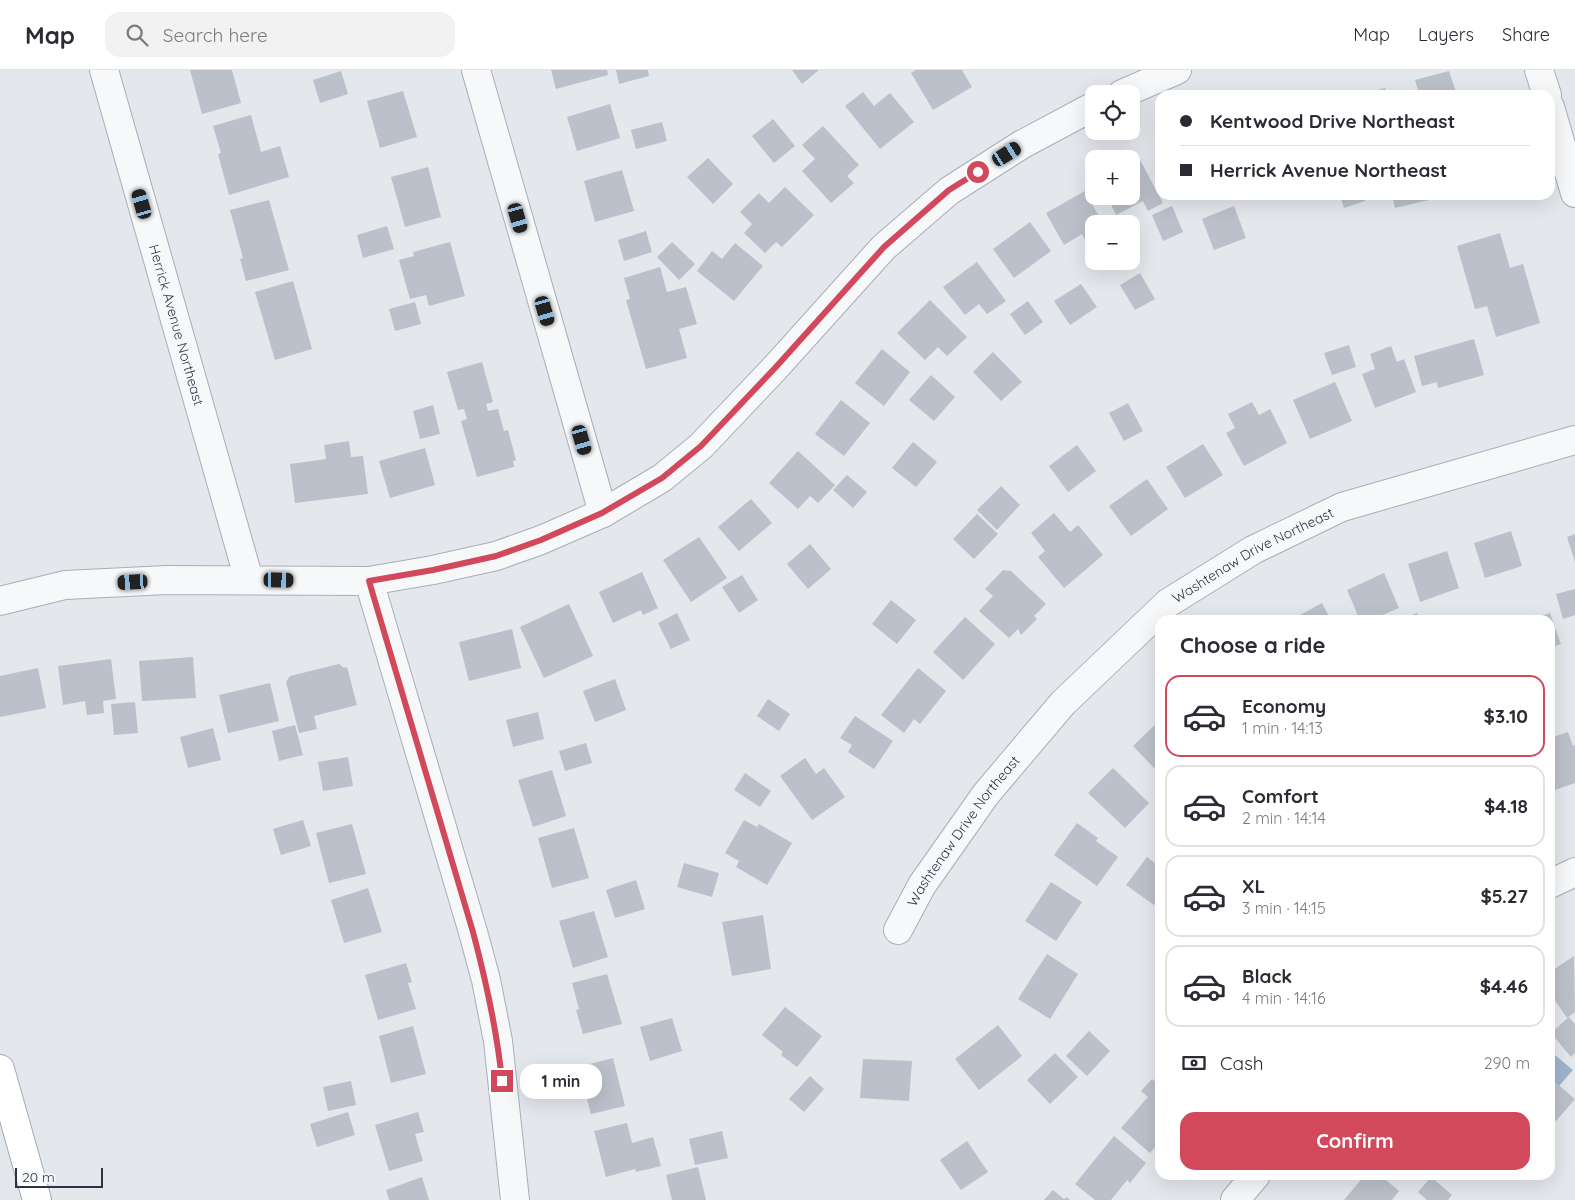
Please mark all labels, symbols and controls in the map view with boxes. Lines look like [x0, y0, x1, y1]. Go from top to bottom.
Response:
search box [105, 12, 455, 57]
text: Map [25, 20, 75, 50]
icon: search [123, 21, 151, 49]
text: Search here [163, 23, 268, 47]
text: Map [1353, 23, 1390, 46]
text: Layers [1418, 23, 1474, 46]
text: Share [1502, 23, 1550, 46]
map controls [1085, 85, 1140, 270]
button: locate [1085, 85, 1140, 140]
text: Kentwood Drive Northeast [1210, 109, 1455, 133]
car [990, 140, 1023, 168]
button: + [1085, 150, 1140, 205]
text: Herrick Avenue Northeast [1210, 158, 1447, 182]
route start [967, 161, 989, 183]
car [130, 188, 153, 220]
car [506, 202, 529, 234]
button: − [1085, 215, 1140, 270]
street label: Herrick Avenue Northeast [145, 242, 208, 408]
car [533, 295, 556, 327]
car [570, 424, 593, 456]
street label: Washtenaw Drive Northeast [1169, 503, 1337, 607]
car [263, 572, 294, 588]
car [117, 574, 148, 590]
text: Choose a ride [1180, 631, 1325, 659]
icon: car [1182, 694, 1227, 739]
text: Economy [1242, 694, 1326, 718]
text: $3.10 [1484, 704, 1528, 728]
text: 1 min · 14:13 [1242, 718, 1323, 738]
street label: Washtenaw Drive Northeast [903, 752, 1024, 910]
icon: car [1182, 784, 1227, 829]
text: Comfort [1242, 784, 1319, 808]
text: $4.18 [1484, 794, 1528, 818]
text: 2 min · 14:14 [1242, 808, 1326, 828]
icon: car [1182, 874, 1227, 919]
text: XL [1242, 874, 1265, 898]
text: $5.27 [1480, 884, 1528, 908]
text: 3 min · 14:15 [1242, 898, 1326, 918]
icon: car [1182, 964, 1227, 1009]
text: Black [1242, 964, 1292, 988]
text: $4.46 [1480, 974, 1528, 998]
text: 4 min · 14:16 [1242, 988, 1326, 1008]
icon: cash [1180, 1049, 1208, 1077]
text: Cash [1220, 1051, 1264, 1075]
text: 290 m [1484, 1053, 1530, 1073]
callout: 1 min [520, 1064, 602, 1098]
route end [491, 1070, 513, 1092]
text: 1 min [542, 1071, 580, 1091]
button: Confirm [1180, 1112, 1530, 1170]
scale bar [15, 1165, 102, 1188]
text: 20 m [22, 1168, 55, 1186]

